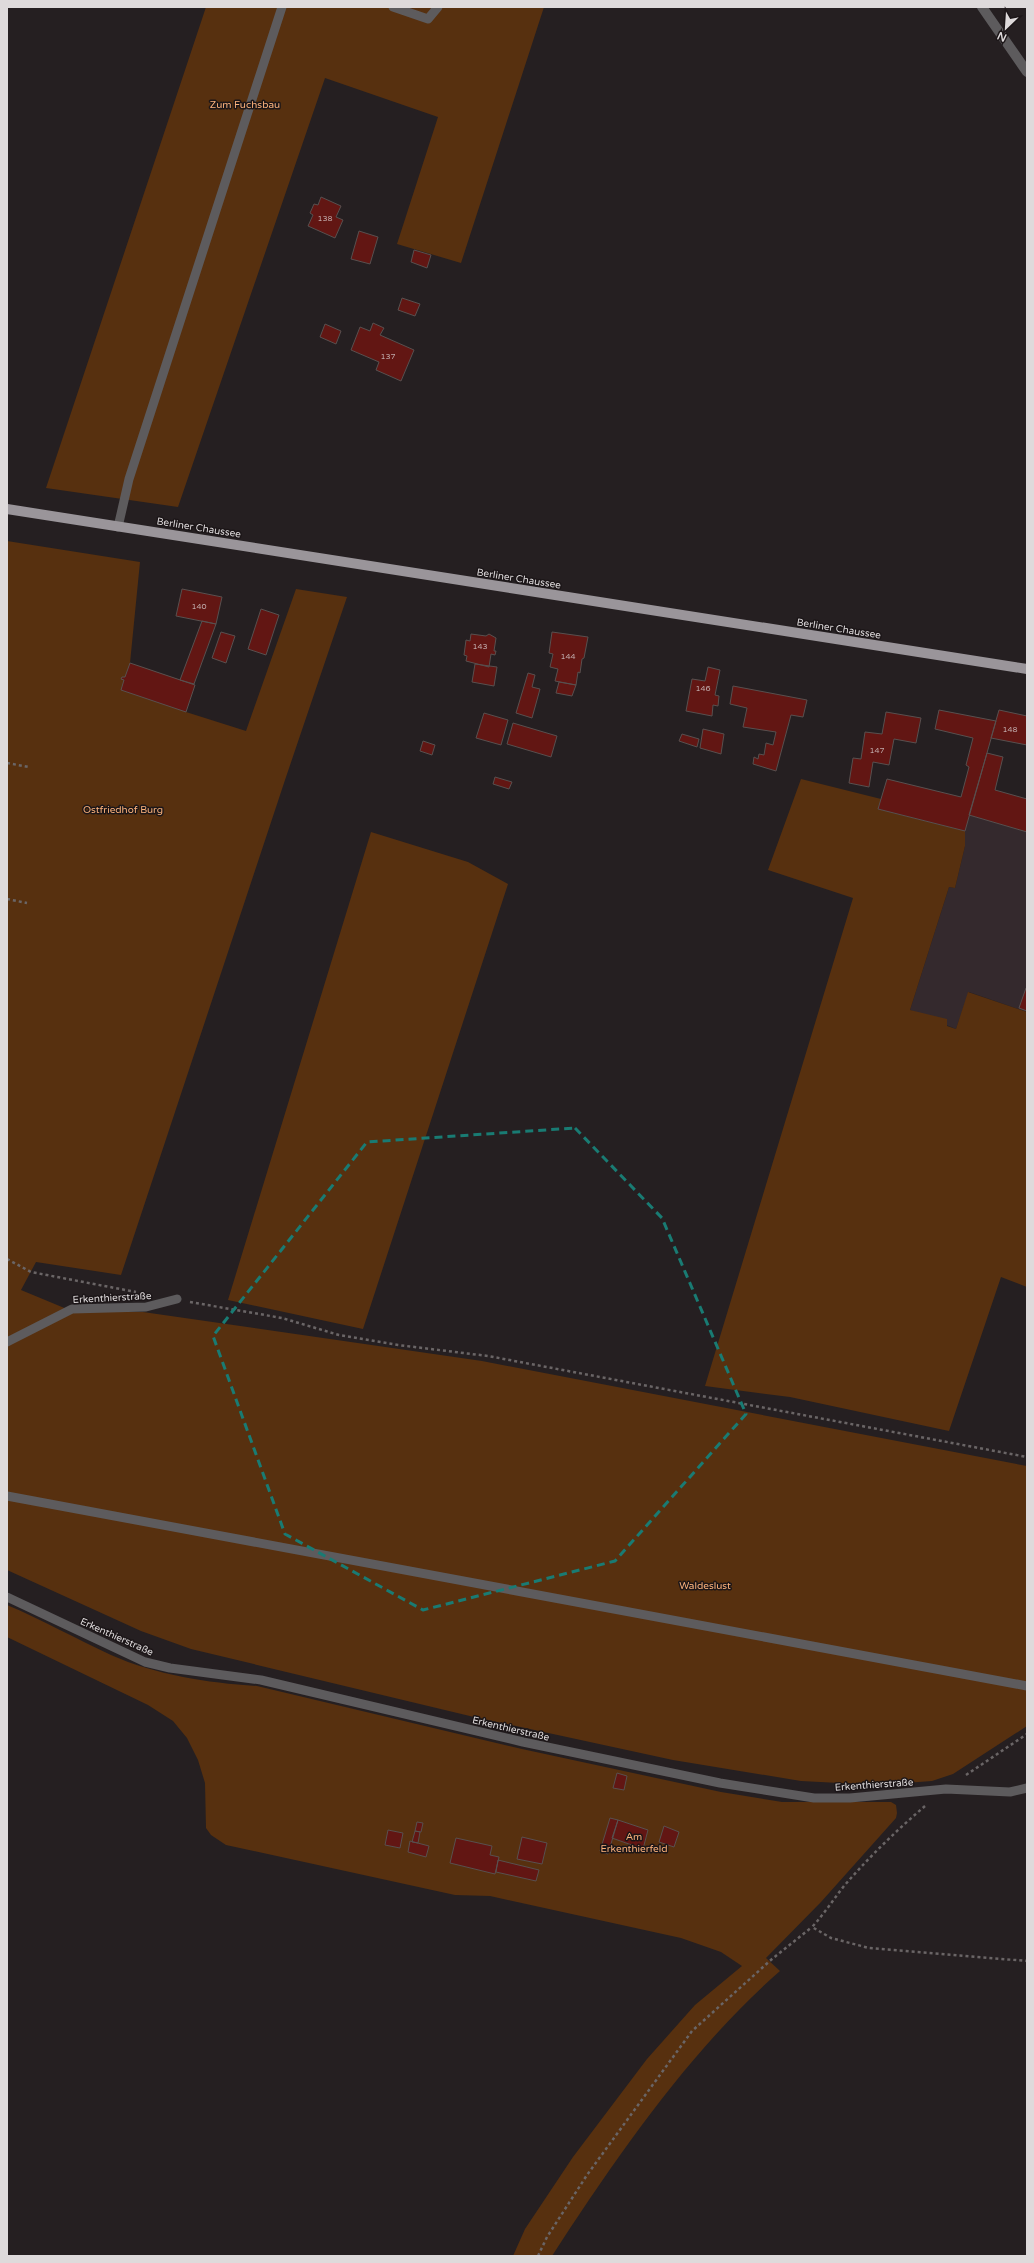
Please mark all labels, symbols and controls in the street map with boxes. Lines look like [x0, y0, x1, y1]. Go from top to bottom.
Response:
north arrow [986, 8, 1026, 48]
text: N [995, 29, 1009, 44]
park label: Zum Fuchsbau [210, 99, 280, 111]
house number: 138 [317, 214, 333, 223]
house number: 137 [380, 352, 396, 361]
street label: Berliner Chaussee [156, 515, 242, 541]
street label: Berliner Chaussee [476, 566, 562, 592]
house number: 140 [191, 602, 207, 611]
street label: Berliner Chaussee [796, 616, 882, 642]
house number: 143 [472, 642, 488, 651]
house number: 144 [560, 652, 576, 661]
house number: 146 [695, 684, 711, 693]
house number: 148 [1002, 725, 1018, 734]
house number: 147 [869, 746, 885, 755]
park label: Ostfriedhof Burg [83, 804, 163, 816]
street label: Erkenthierstraße [72, 1290, 152, 1306]
park label: Waldeslust [679, 1580, 731, 1592]
street label: Erkenthierstraße [78, 1615, 155, 1659]
street label: Erkenthierstraße [471, 1714, 551, 1744]
street label: Erkenthierstraße [834, 1776, 914, 1794]
park label: Am Erkenthierfeld [600, 1831, 668, 1855]

